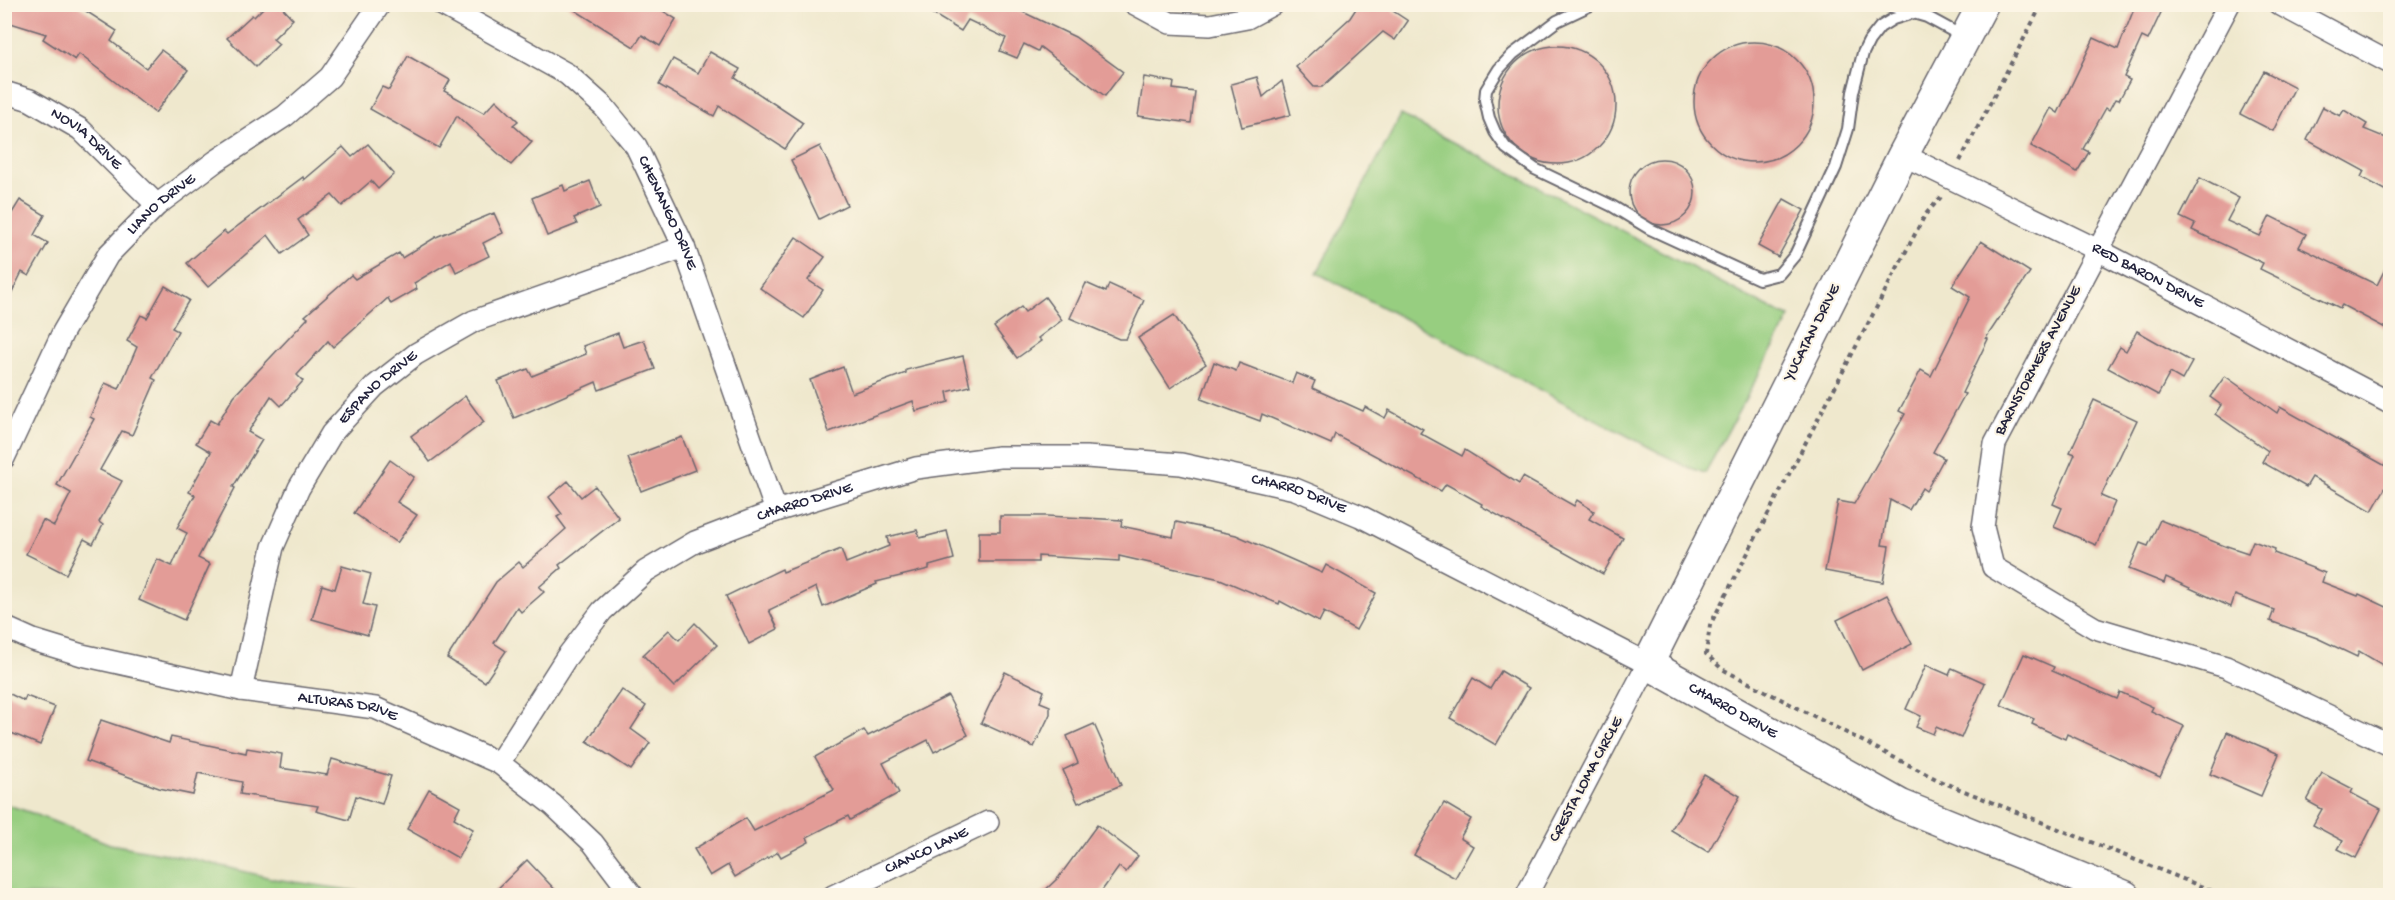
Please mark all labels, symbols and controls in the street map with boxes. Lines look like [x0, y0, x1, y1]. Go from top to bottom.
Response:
street label: NOVIA DRIVE [47, 104, 126, 175]
street label: CHENANGO DRIVE [633, 153, 701, 273]
street label: LIANO DRIVE [123, 169, 200, 239]
street label: RED BARON DRIVE [2089, 239, 2208, 314]
street label: YUCATAN DRIVE [1780, 280, 1846, 386]
street label: BARNSTORMERS AVENUE [1991, 282, 2087, 440]
street label: ESPANO DRIVE [335, 346, 422, 429]
street label: CHARRO DRIVE [1249, 470, 1350, 519]
street label: CHARRO DRIVE [754, 478, 856, 527]
street label: CHARRO DRIVE [1685, 679, 1781, 744]
street label: ALTURAS DRIVE [297, 688, 401, 727]
street label: CRESTA LOMA CIRCLE [1546, 713, 1629, 846]
street label: CIANCO LANE [882, 823, 973, 879]

